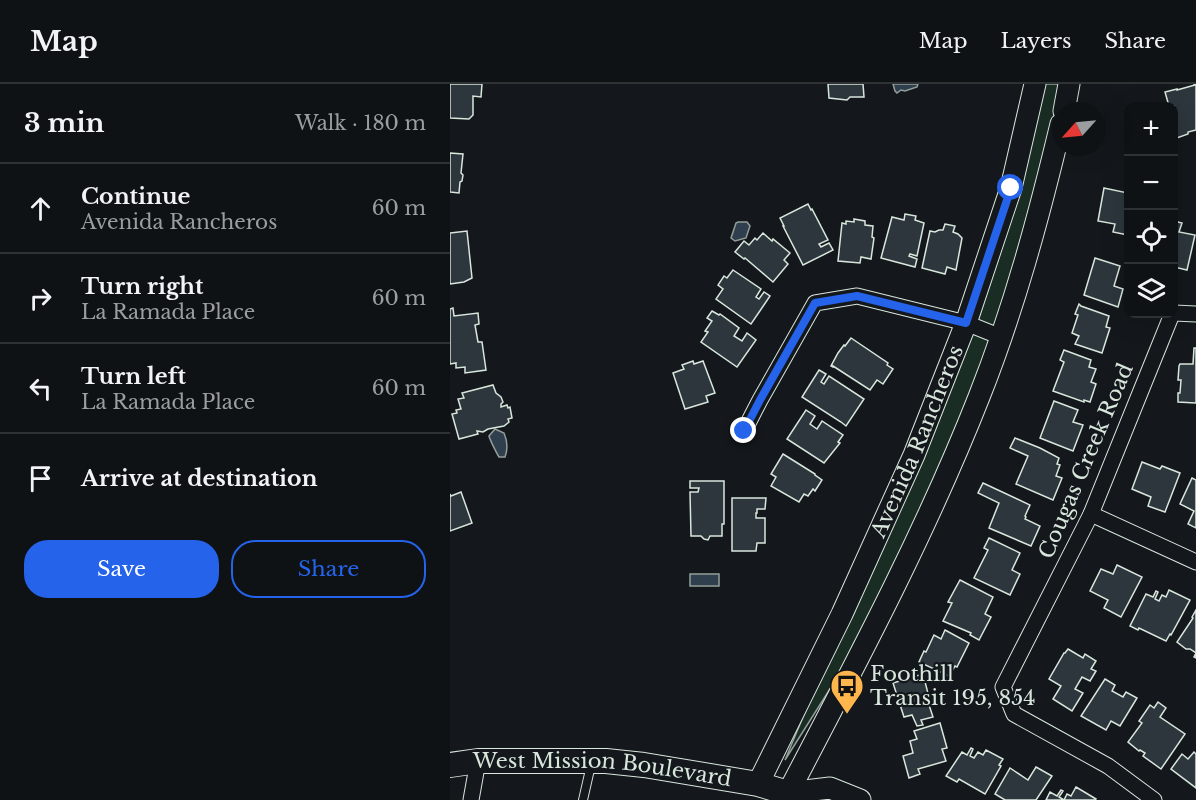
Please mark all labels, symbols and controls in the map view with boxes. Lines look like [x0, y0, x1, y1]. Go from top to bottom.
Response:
text: Map [30, 24, 98, 59]
text: Map [919, 28, 968, 54]
text: Layers [1001, 28, 1072, 54]
text: Share [1105, 28, 1166, 54]
north arrow [1052, 102, 1106, 156]
map controls [1124, 102, 1178, 318]
button: + [1124, 102, 1178, 156]
text: 3 min [24, 107, 105, 139]
text: Walk · 180 m [295, 111, 426, 135]
button: − [1124, 156, 1178, 210]
route start [997, 174, 1023, 200]
text: Continue [81, 183, 190, 210]
icon: ahead [24, 192, 57, 225]
text: 60 m [372, 196, 426, 220]
text: Avenida Rancheros [81, 210, 277, 234]
button: locate [1124, 210, 1178, 264]
button: layers [1124, 264, 1178, 318]
text: Turn right [81, 273, 203, 300]
icon: right [24, 282, 57, 315]
text: 60 m [372, 286, 426, 310]
text: La Ramada Place [81, 300, 255, 324]
street label: Avenida Rancheros [865, 341, 969, 543]
street label: Cougas Creek Road [1033, 359, 1139, 563]
text: Turn left [81, 363, 186, 390]
icon: left [24, 372, 57, 405]
text: 60 m [372, 376, 426, 400]
text: La Ramada Place [81, 390, 255, 414]
route end [730, 417, 756, 443]
icon: arrive [24, 462, 57, 495]
text: Arrive at destination [81, 465, 318, 492]
button: Save [24, 540, 219, 598]
button: Share [231, 540, 426, 598]
place label: Foothill Transit 195, 854 [870, 661, 1035, 711]
bus stop icon: Foothill Transit 195, 854 [829, 668, 865, 715]
street label: West Mission Boulevard [472, 748, 733, 792]

